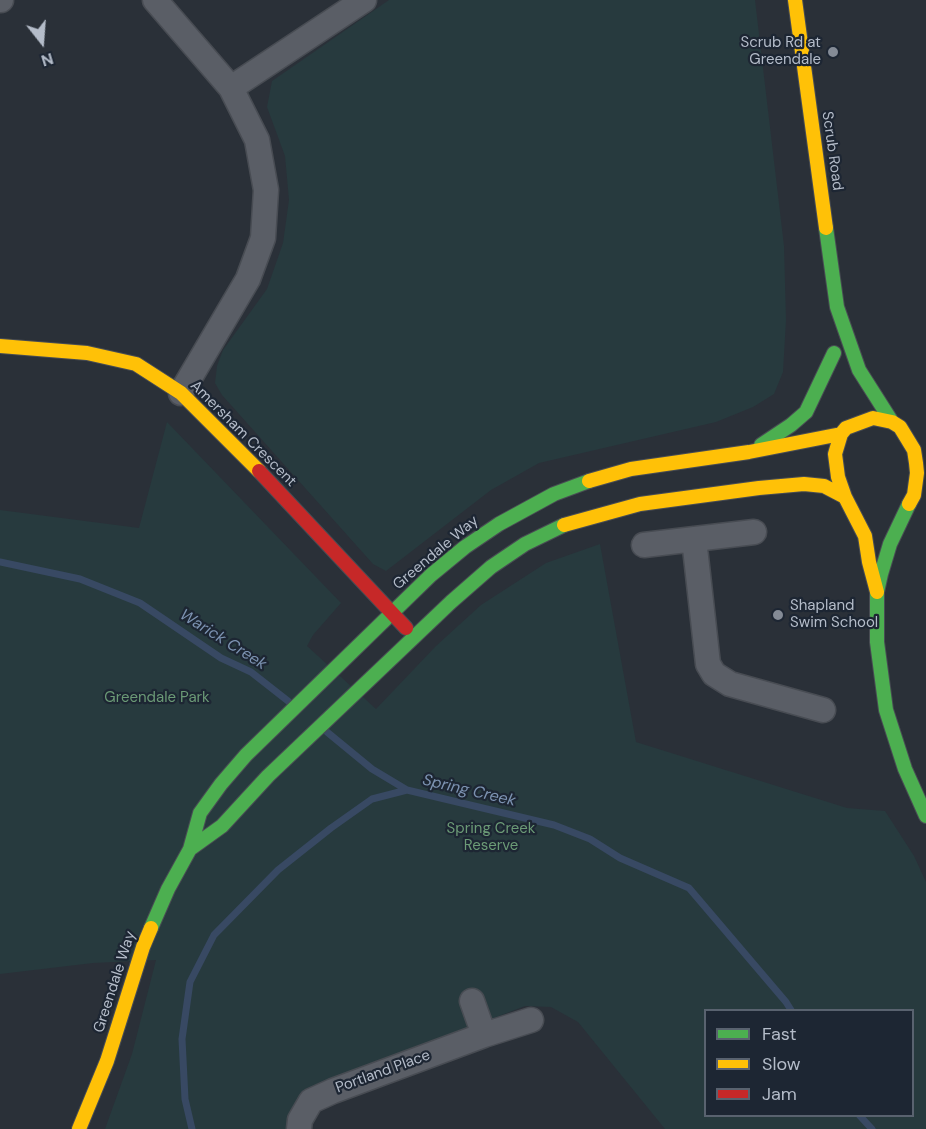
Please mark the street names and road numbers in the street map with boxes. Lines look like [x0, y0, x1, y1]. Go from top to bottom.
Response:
street label: Scrub Road [818, 110, 846, 192]
street label: Amersham Crescent [186, 377, 300, 491]
street label: Greendale Way [390, 512, 482, 594]
street label: Greendale Way [90, 929, 140, 1035]
street label: Portland Place [333, 1047, 433, 1097]

